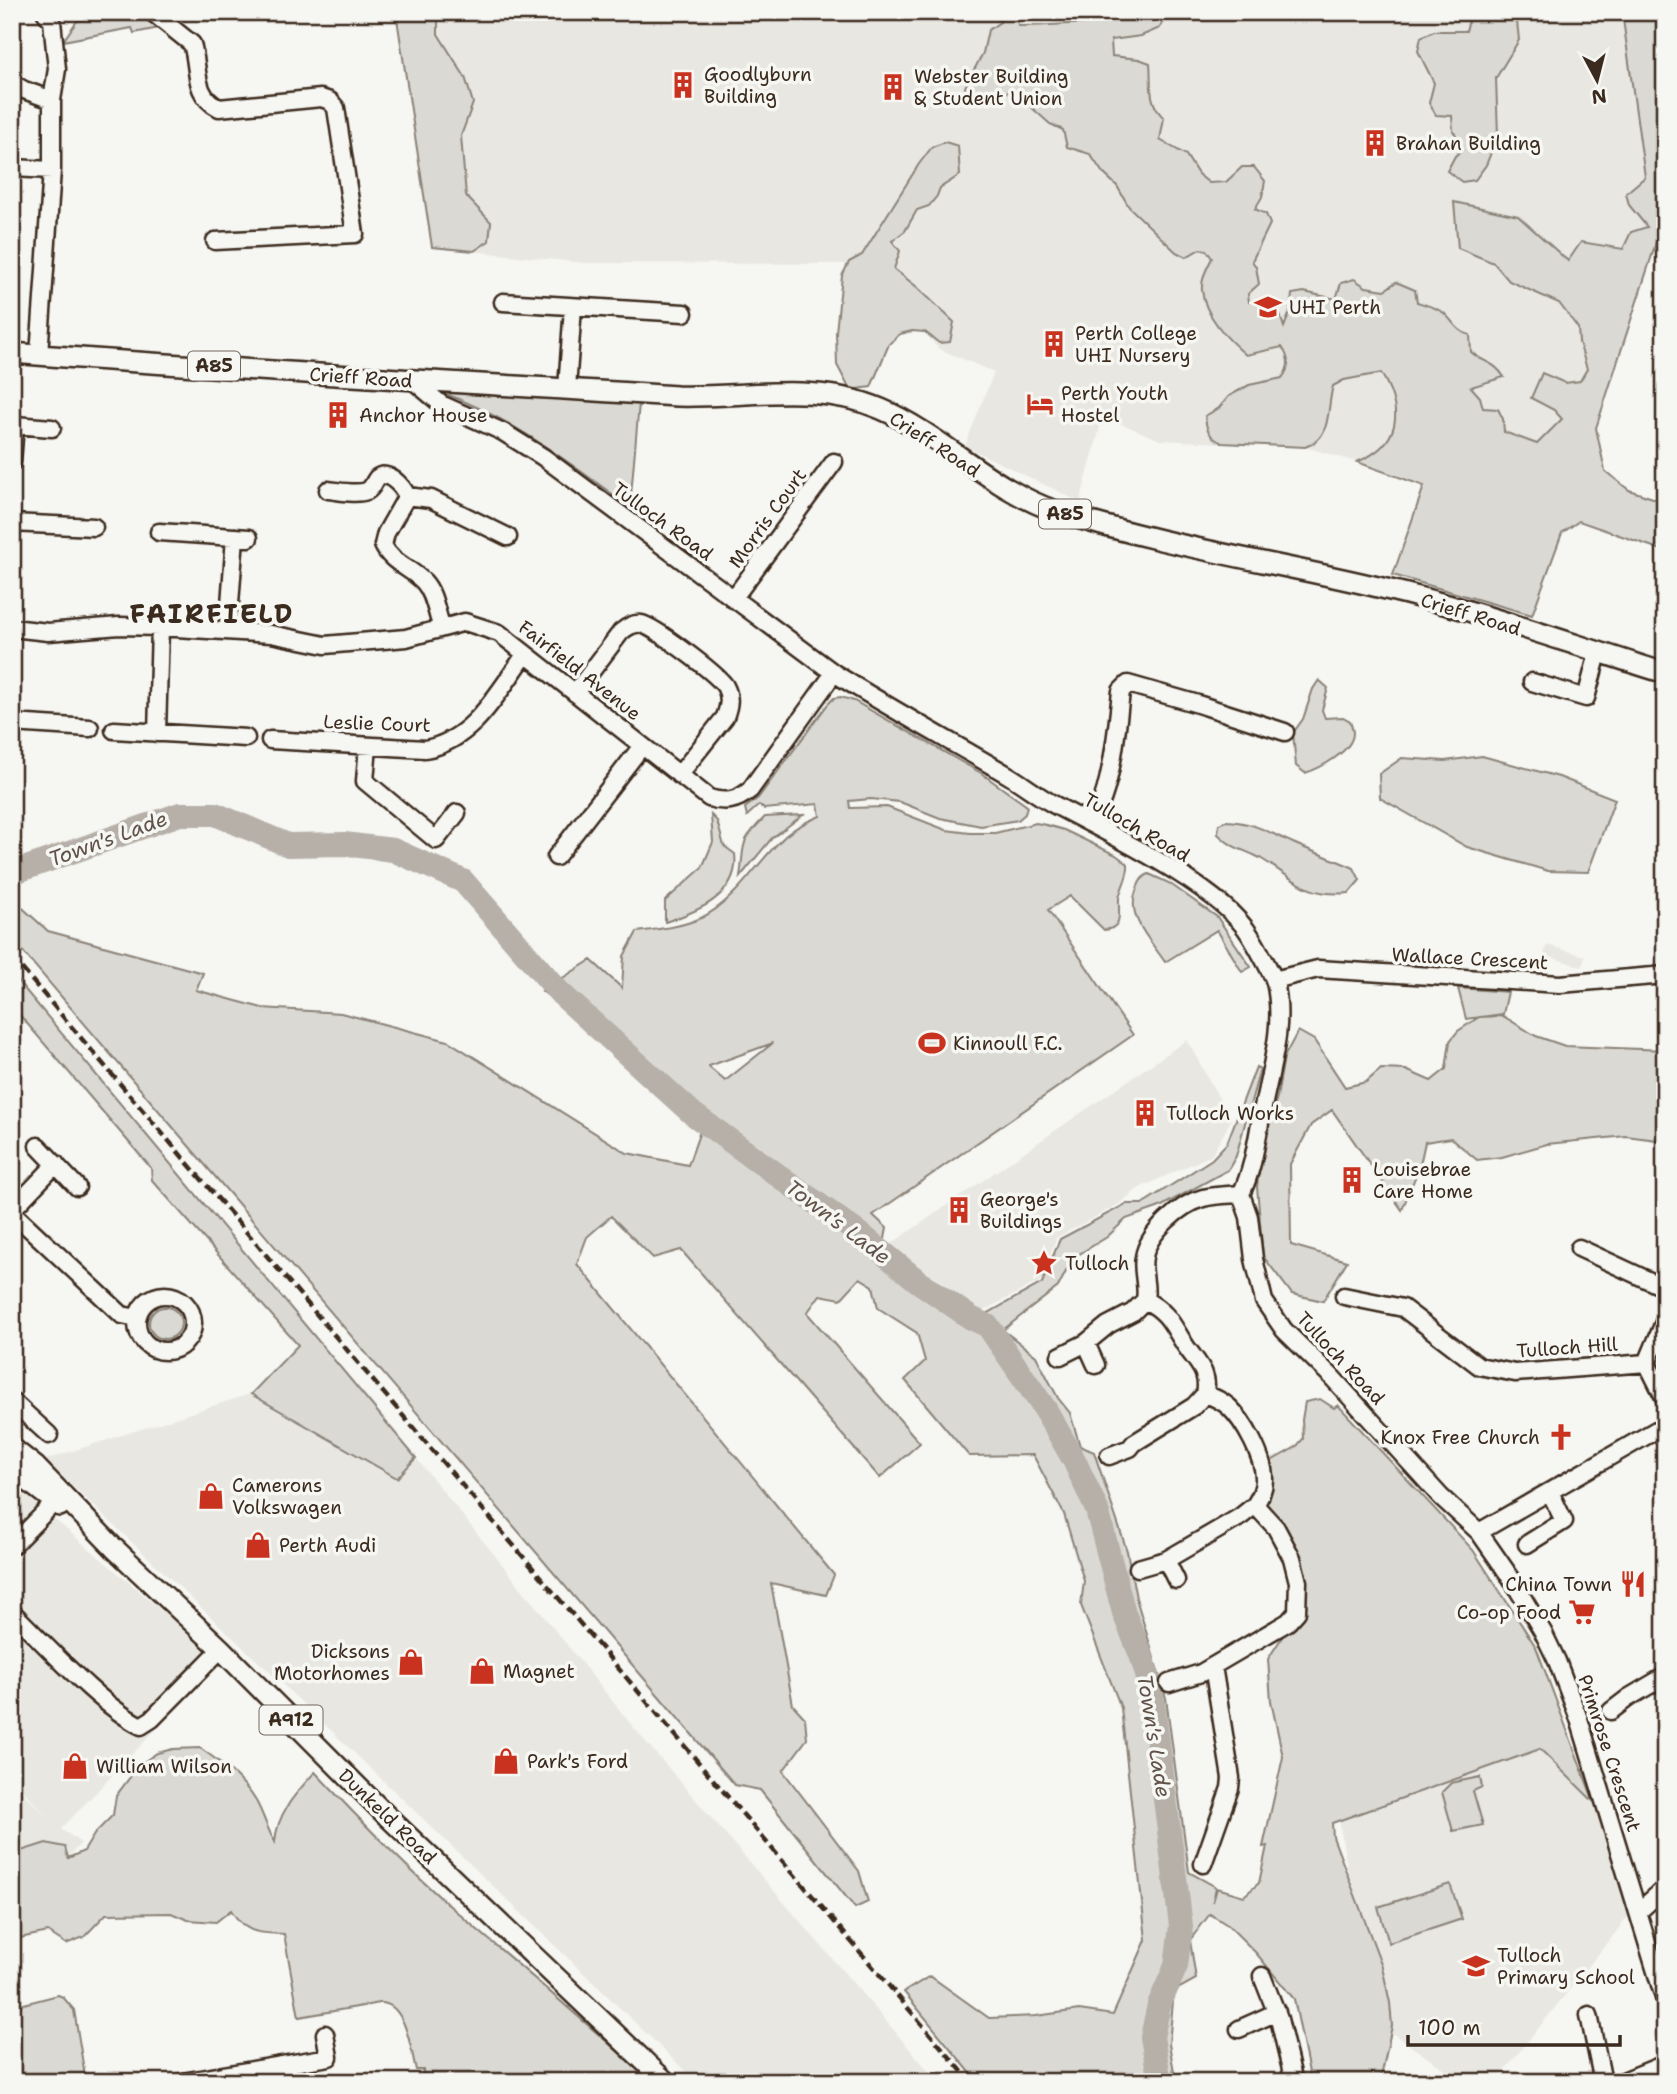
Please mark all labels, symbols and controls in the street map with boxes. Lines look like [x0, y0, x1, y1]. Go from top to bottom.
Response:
north arrow [1562, 46, 1632, 116]
place label: Goodlyburn Building [704, 62, 812, 109]
place label: Webster Building & Student Union [914, 64, 1069, 111]
building icon: Goodlyburn Building [668, 70, 698, 100]
building icon: Webster Building & Student Union [878, 72, 908, 102]
text: N [1590, 83, 1608, 110]
building icon: Brahan Building [1360, 128, 1390, 158]
place label: Brahan Building [1396, 131, 1541, 156]
school or university icon: UHI Perth [1253, 292, 1283, 322]
place label: UHI Perth [1289, 295, 1381, 320]
place label: Perth College UHI Nursery [1075, 321, 1197, 368]
building icon: Perth College UHI Nursery [1039, 329, 1069, 359]
road number: A85 [188, 352, 240, 380]
street label: Crieff Road [309, 361, 413, 394]
place label: Perth Youth Hostel [1061, 381, 1168, 428]
hotel icon: Perth Youth Hostel [1025, 389, 1055, 419]
building icon: Anchor House [323, 400, 353, 430]
place label: Anchor House [359, 403, 488, 428]
street label: Crieff Road [885, 406, 985, 483]
street label: Morris Court [723, 463, 812, 573]
street label: Tulloch Road [607, 476, 718, 566]
road number: A85 [1039, 500, 1091, 528]
street label: Crieff Road [1418, 587, 1524, 642]
district label: FAIRFIELD [130, 596, 294, 631]
street label: Fairfield Avenue [513, 615, 646, 726]
street label: Leslie Court [323, 709, 431, 738]
street label: Tulloch Road [1079, 787, 1194, 868]
water label: Town's Lade [45, 805, 171, 873]
street label: Wallace Crescent [1391, 942, 1549, 975]
sports icon: Kinnoull F.C. [917, 1028, 947, 1058]
place label: Kinnoull F.C. [953, 1031, 1062, 1056]
building icon: Tulloch Works [1130, 1098, 1160, 1128]
place label: Tulloch Works [1166, 1101, 1294, 1126]
place label: Louisebrae Care Home [1373, 1157, 1473, 1204]
building icon: Louisebrae Care Home [1337, 1165, 1367, 1195]
water label: Town's Lade [780, 1173, 896, 1271]
place label: George's Buildings [980, 1187, 1062, 1234]
building icon: George's Buildings [944, 1195, 974, 1225]
place icon: Tulloch [1029, 1248, 1059, 1278]
place label: Tulloch [1065, 1251, 1130, 1276]
street label: Tulloch Road [1291, 1306, 1390, 1410]
street label: Tulloch Hill [1516, 1331, 1619, 1364]
church icon: Knox Free Church [1546, 1422, 1576, 1452]
place label: Knox Free Church [1381, 1425, 1540, 1450]
place label: Camerons Volkswagen [232, 1473, 342, 1520]
shop icon: Camerons Volkswagen [196, 1481, 226, 1511]
shop icon: Perth Audi [243, 1530, 273, 1560]
place label: Perth Audi [279, 1533, 376, 1558]
restaurant icon: China Town [1618, 1569, 1648, 1599]
place label: China Town [1505, 1572, 1612, 1597]
supermarket icon: Co-op Food [1567, 1597, 1597, 1627]
place label: Co-op Food [1457, 1600, 1561, 1625]
place label: Dicksons Motorhomes [274, 1639, 390, 1686]
shop icon: Dicksons Motorhomes [396, 1647, 426, 1677]
shop icon: Magnet [467, 1656, 497, 1686]
place label: Magnet [503, 1659, 575, 1684]
street label: Primrose Crescent [1572, 1671, 1647, 1835]
water label: Town's Lade [1130, 1672, 1178, 1800]
road number: A912 [260, 1706, 322, 1735]
shop icon: Park's Ford [491, 1746, 521, 1776]
place label: Park's Ford [527, 1749, 628, 1774]
shop icon: William Wilson [60, 1751, 90, 1781]
place label: William Wilson [96, 1754, 232, 1779]
street label: Dunkeld Road [333, 1763, 442, 1870]
place label: Tulloch Primary School [1497, 1943, 1635, 1990]
school or university icon: Tulloch Primary School [1461, 1951, 1491, 1981]
scale bar [1408, 2003, 1619, 2047]
text: 100 m [1418, 2014, 1481, 2042]

